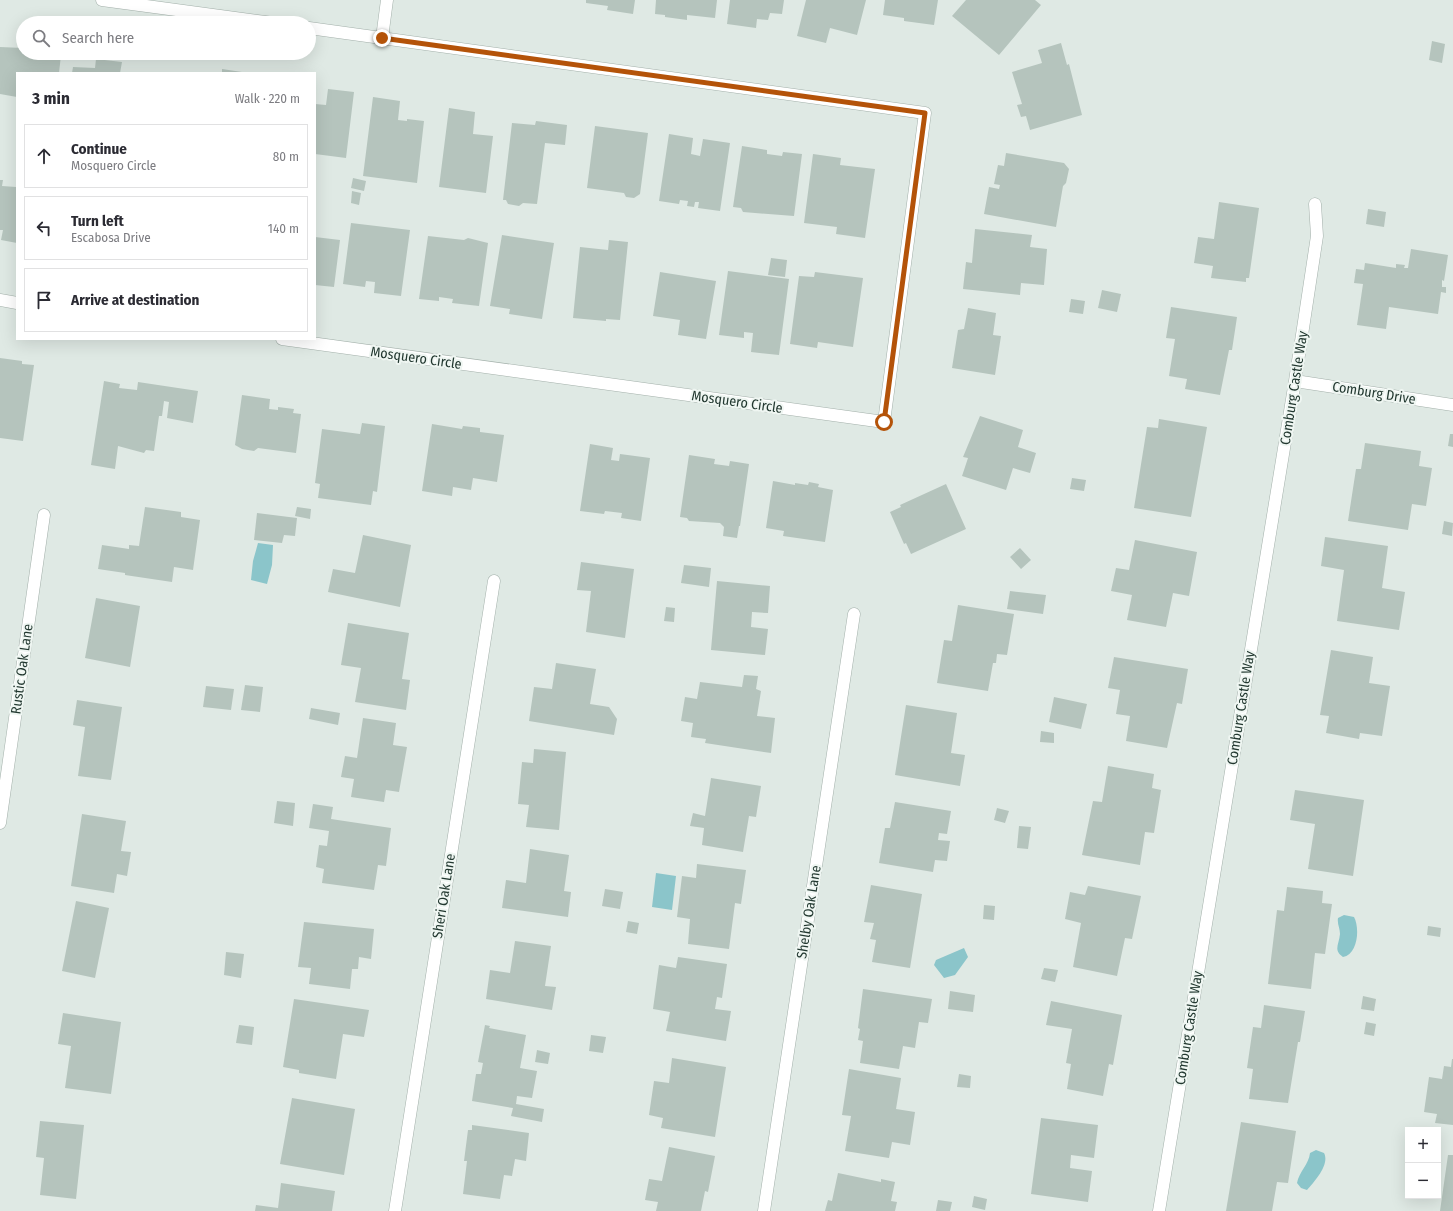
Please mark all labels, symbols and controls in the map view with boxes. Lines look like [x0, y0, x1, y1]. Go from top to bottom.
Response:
search box [16, 16, 316, 60]
icon: search [30, 27, 52, 49]
text: Search here [62, 29, 134, 47]
route end [373, 29, 391, 47]
text: 3 min [32, 88, 70, 109]
text: Walk · 220 m [235, 91, 300, 106]
text: Continue [71, 140, 127, 158]
icon: ahead [33, 145, 55, 167]
text: 80 m [273, 149, 299, 164]
text: Mosquero Circle [71, 158, 156, 173]
text: Turn left [71, 212, 124, 230]
icon: left [33, 217, 55, 239]
text: 140 m [268, 221, 299, 236]
text: Escabosa Drive [71, 230, 151, 245]
icon: arrive [33, 289, 55, 311]
text: Arrive at destination [71, 291, 199, 309]
street label: Comburg Castle Way [1277, 329, 1312, 446]
street label: Mosquero Circle [369, 343, 463, 373]
street label: Comburg Drive [1331, 378, 1417, 408]
street label: Mosquero Circle [690, 387, 784, 417]
route start [875, 413, 893, 431]
street label: Rustic Oak Lane [7, 623, 37, 715]
street label: Comburg Castle Way [1224, 649, 1259, 766]
street label: Sheri Oak Lane [429, 852, 459, 940]
street label: Shelby Oak Lane [793, 864, 825, 960]
street label: Comburg Castle Way [1172, 969, 1207, 1086]
map controls [1405, 1127, 1441, 1199]
button: + [1405, 1127, 1441, 1163]
button: − [1405, 1163, 1441, 1199]

